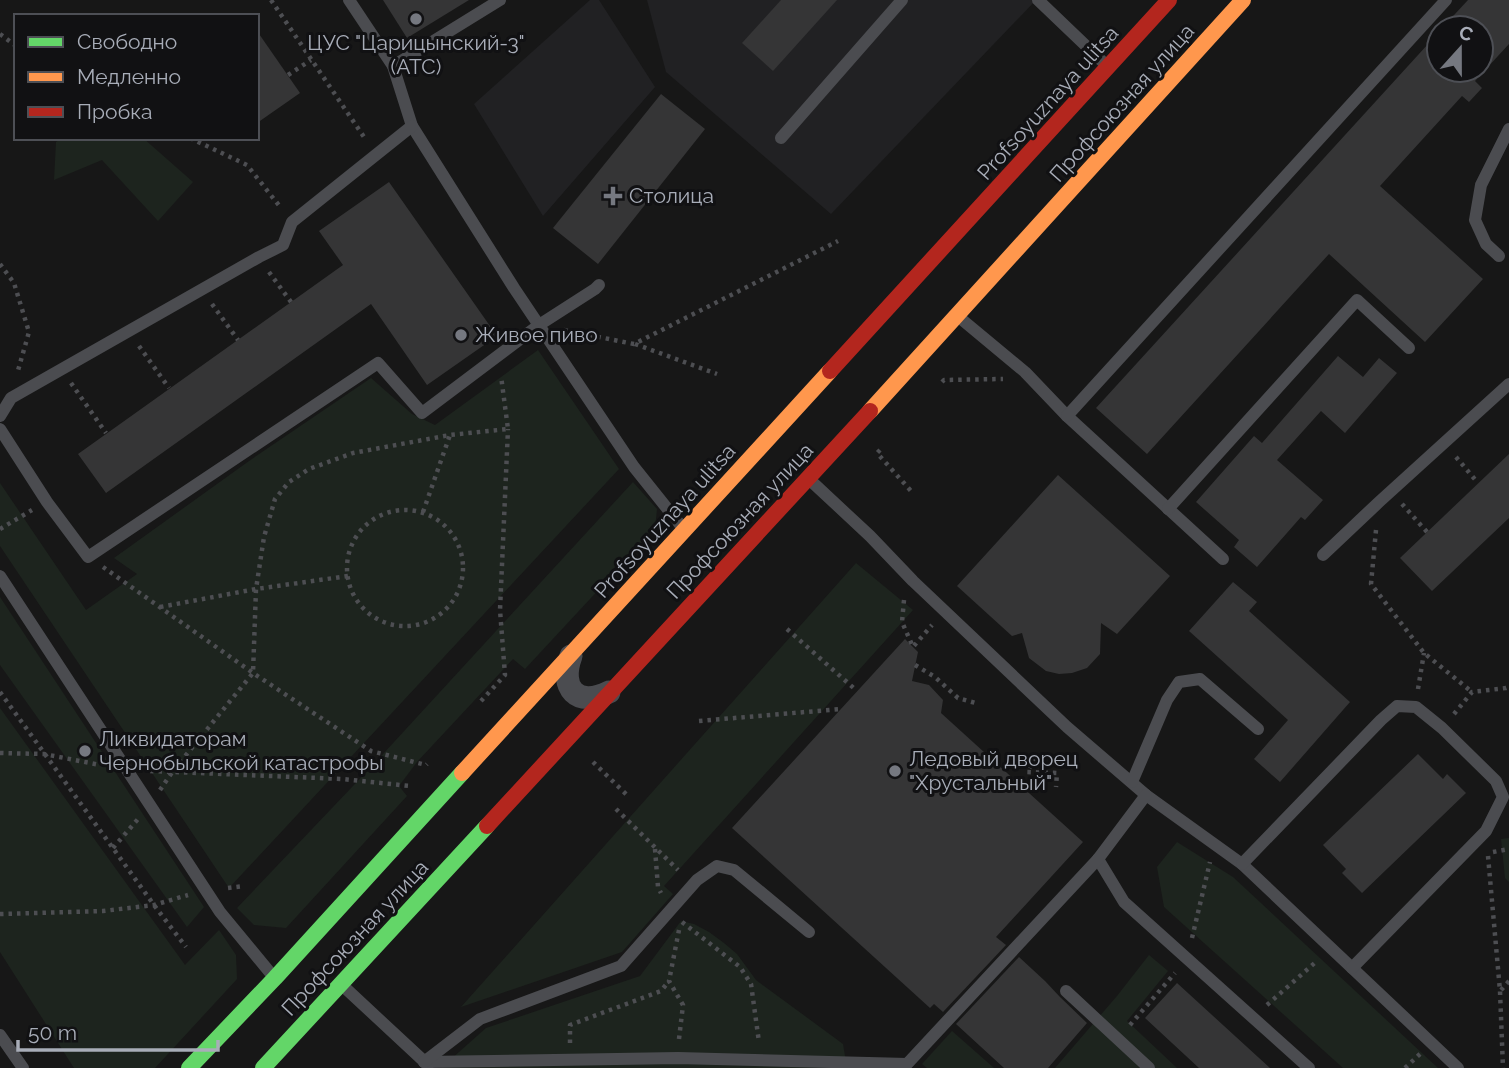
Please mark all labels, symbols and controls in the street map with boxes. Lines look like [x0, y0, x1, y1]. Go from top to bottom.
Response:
marker: ЦУС "Царицынский-3" (АТС) [408, 11, 424, 27]
legend [14, 14, 259, 140]
north arrow [1425, 14, 1495, 84]
street label: Профсоюзная улица [1044, 19, 1199, 187]
street label: Profsoyuznaya ulitsa [972, 21, 1123, 185]
text: С [1456, 21, 1476, 46]
text: Свободно [77, 29, 177, 54]
place label: ЦУС "Царицынский-3" (АТС) [307, 30, 525, 79]
text: Медленно [77, 64, 181, 89]
text: Пробка [77, 99, 153, 124]
place label: Столица [629, 183, 714, 208]
marker: Столица [603, 186, 623, 206]
place label: Живое пиво [475, 322, 598, 347]
marker: Живое пиво [453, 327, 469, 343]
street label: Профсоюзная улица [661, 438, 818, 604]
street label: Profsoyuznaya ulitsa [589, 439, 740, 603]
place label: Ликвидаторам Чернобыльской катастрофы [99, 726, 383, 775]
marker: Ликвидаторам Чернобыльской катастрофы [77, 743, 93, 759]
place label: Ледовый дворец "Хрустальный" [909, 746, 1078, 795]
marker: Ледовый дворец "Хрустальный" [887, 763, 903, 779]
street label: Профсоюзная улица [276, 855, 433, 1021]
scale bar [18, 1009, 217, 1052]
text: 50 m [28, 1020, 77, 1045]

